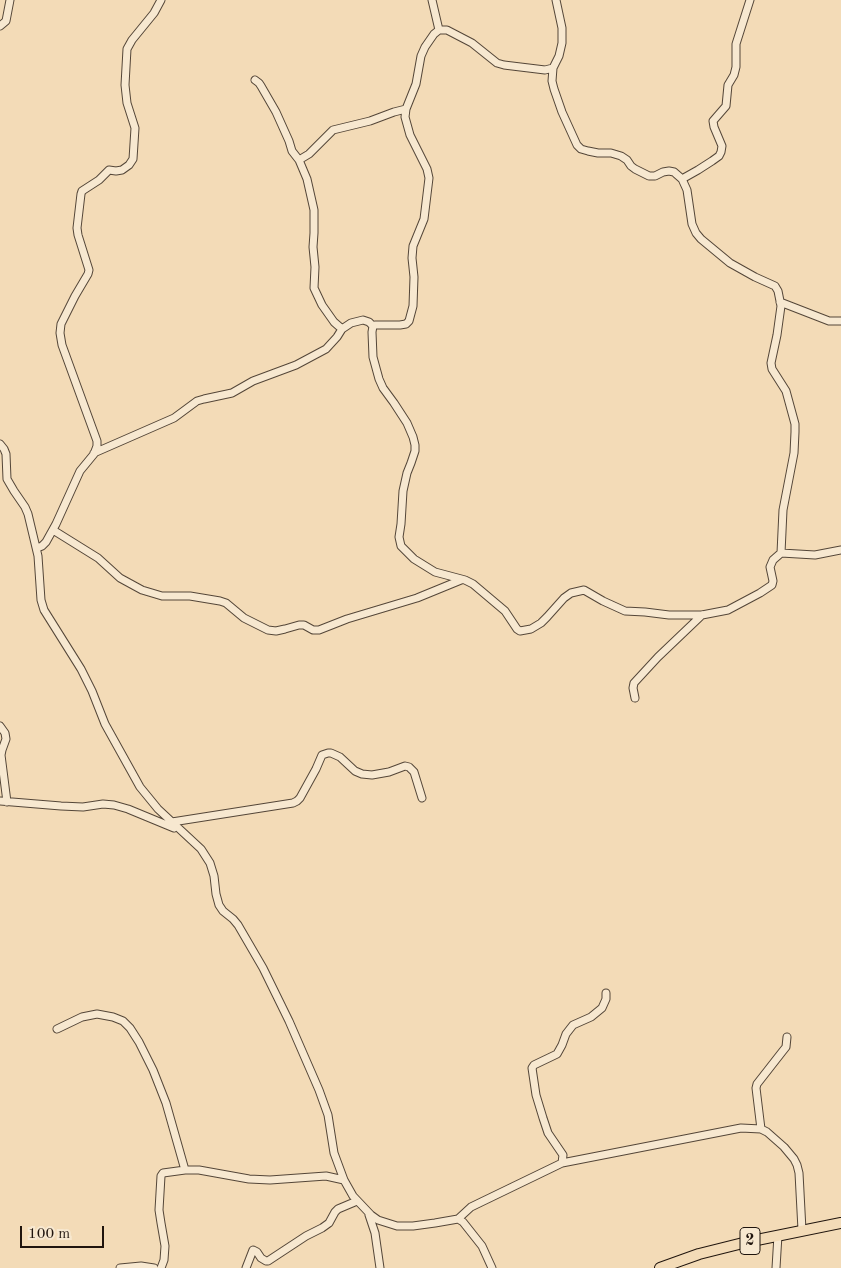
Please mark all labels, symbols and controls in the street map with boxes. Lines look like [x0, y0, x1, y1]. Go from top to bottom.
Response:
scale bar [22, 1216, 106, 1248]
text: 100 m [28, 1227, 70, 1242]
road number: 2 [740, 1228, 760, 1254]

